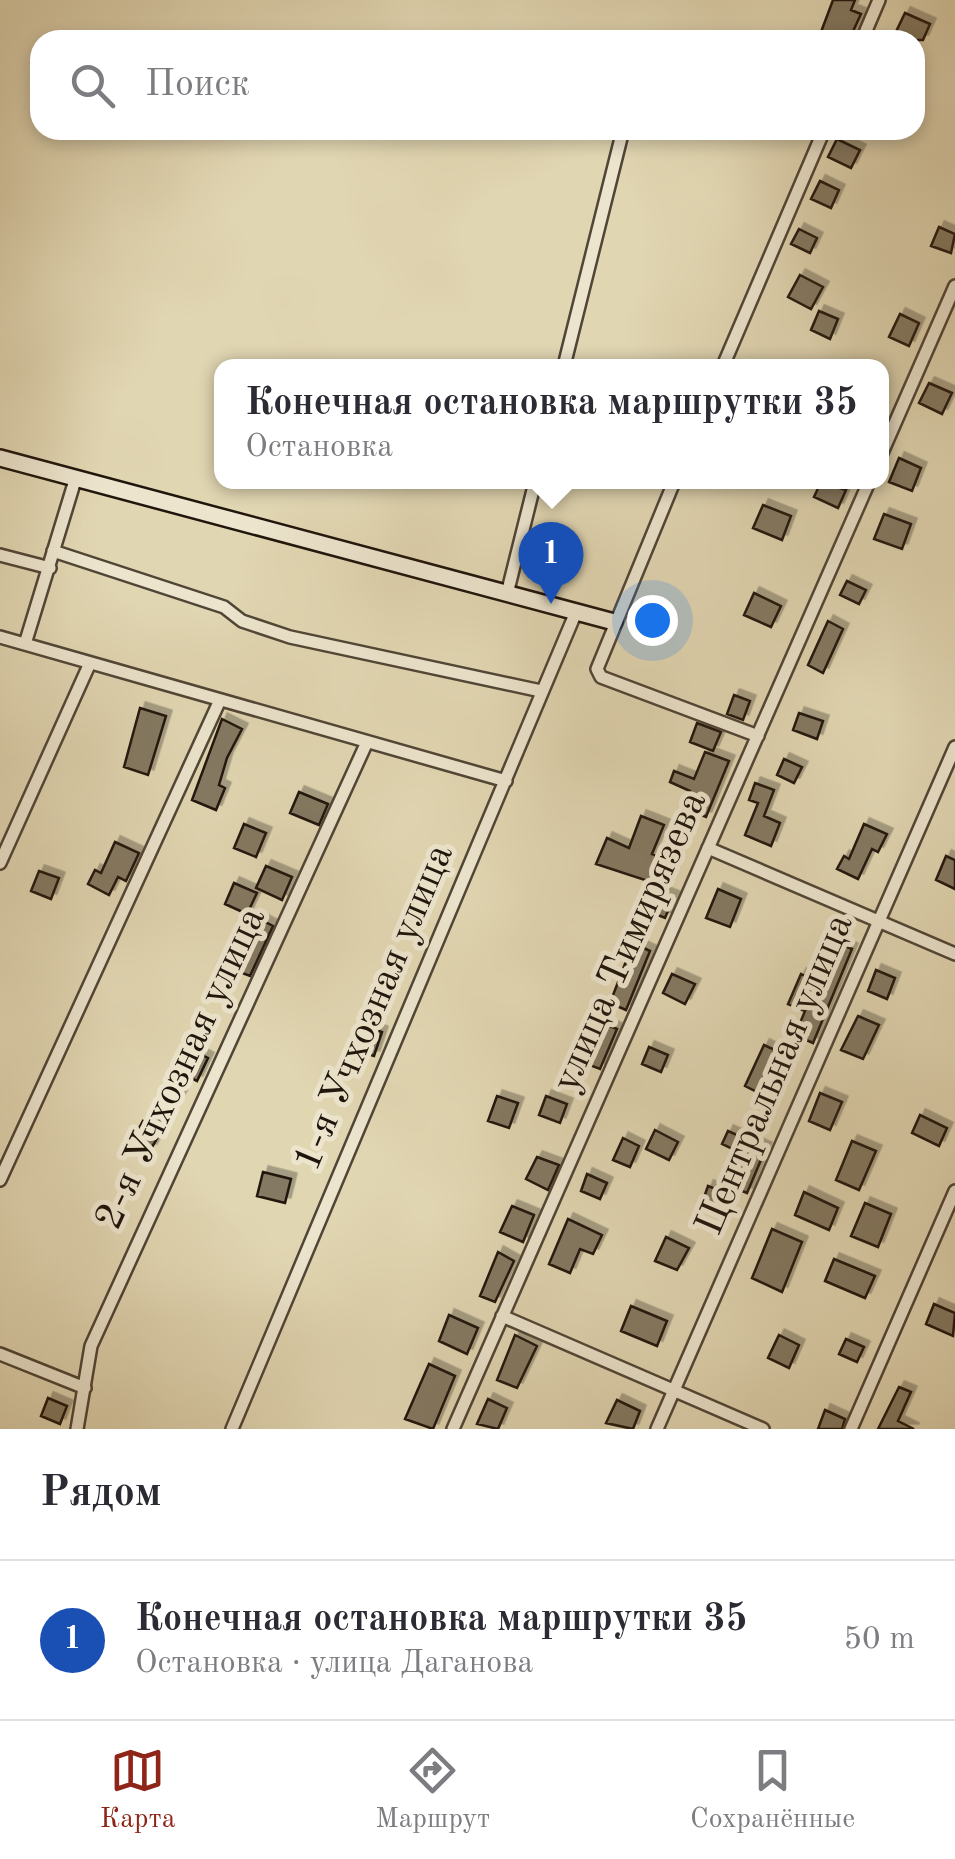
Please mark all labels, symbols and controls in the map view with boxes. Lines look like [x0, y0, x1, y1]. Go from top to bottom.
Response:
search box [30, 30, 925, 140]
icon: search [65, 58, 120, 113]
text: Поиск [145, 66, 250, 104]
popup [214, 359, 889, 489]
text: Конечная остановка маршрутки 35 [245, 385, 858, 423]
text: Остановка [245, 432, 393, 464]
pin: 1 [518, 522, 584, 604]
your location [627, 595, 678, 646]
street label: улица Тимирязева [547, 785, 715, 1098]
street label: 1-я Учхозная улица [288, 839, 462, 1177]
street label: 2-я Учхозная улица [90, 902, 274, 1236]
street label: Центральная улица [690, 908, 862, 1241]
text: Рядом [40, 1473, 162, 1515]
text: Конечная остановка маршрутки 35 [135, 1601, 748, 1639]
text: 1 [63, 1624, 82, 1656]
text: 50 m [844, 1624, 915, 1656]
text: Остановка · улица Даганова [135, 1648, 533, 1680]
tab: Карта [100, 1743, 176, 1838]
tab: Маршрут [375, 1743, 490, 1838]
tab: Сохранённые [690, 1743, 855, 1838]

